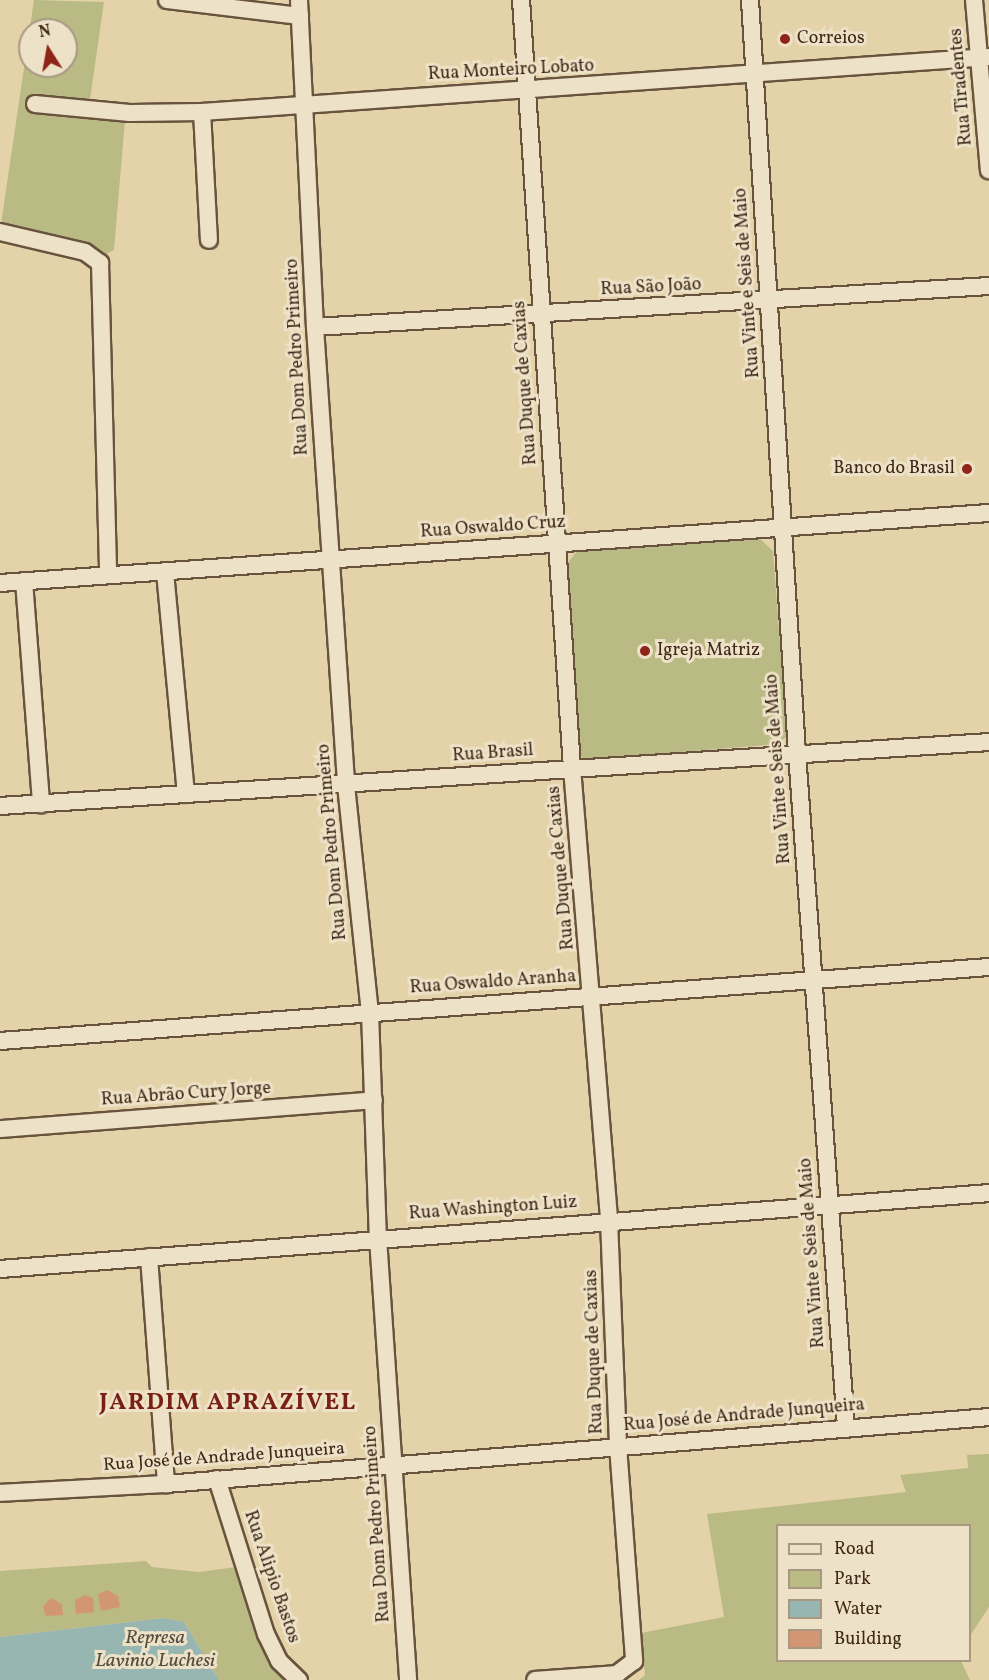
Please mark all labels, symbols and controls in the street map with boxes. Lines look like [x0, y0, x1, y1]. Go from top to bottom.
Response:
north arrow [18, 18, 78, 78]
text: N [37, 20, 53, 44]
street label: Rua Tiradentes [946, 27, 978, 147]
place label: Correios [797, 28, 865, 50]
marker: Correios [778, 32, 792, 46]
street label: Rua Monteiro Lobato [427, 56, 595, 86]
street label: Rua Vinte e Seis de Maio [731, 187, 765, 379]
street label: Rua Dom Pedro Primeiro [282, 258, 314, 456]
street label: Rua São João [600, 275, 702, 301]
street label: Rua Duque de Caxias [509, 300, 543, 466]
place label: Banco do Brasil [833, 458, 955, 480]
marker: Banco do Brasil [960, 462, 974, 476]
street label: Rua Oswaldo Cruz [420, 512, 566, 544]
place label: Igreja Matriz [657, 640, 760, 662]
marker: Igreja Matriz [638, 644, 652, 658]
street label: Rua Vinte e Seis de Maio [762, 673, 796, 865]
street label: Rua Brasil [452, 740, 534, 768]
street label: Rua Dom Pedro Primeiro [314, 743, 352, 941]
street label: Rua Duque de Caxias [544, 785, 580, 951]
street label: Rua Oswaldo Aranha [409, 966, 577, 1000]
street label: Rua Abrão Cury Jorge [100, 1078, 272, 1112]
street label: Rua Vinte e Seis de Maio [796, 1157, 830, 1349]
street label: Rua Washington Luiz [408, 1192, 578, 1226]
street label: Rua Duque de Caxias [581, 1269, 609, 1435]
district label: JARDIM APRAZÍVEL [99, 1390, 357, 1418]
street label: Rua José de Andrade Junqueira [622, 1395, 866, 1437]
street label: Rua Dom Pedro Primeiro [360, 1425, 396, 1623]
street label: Rua José de Andrade Junqueira [102, 1439, 346, 1477]
street label: Rua Alipio Bastos [238, 1508, 304, 1646]
legend [776, 1524, 971, 1662]
text: Road [834, 1537, 875, 1562]
text: Park [834, 1567, 871, 1592]
text: Water [834, 1597, 882, 1622]
water label: Represa Lavinio Luchesi [95, 1626, 215, 1673]
text: Building [834, 1627, 902, 1652]

